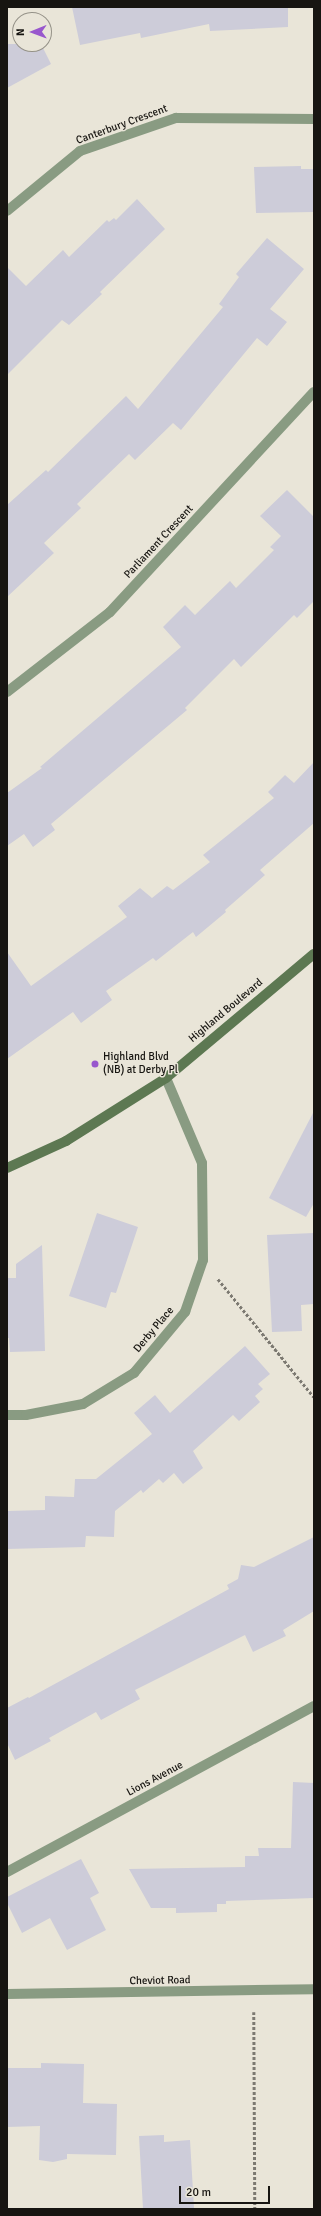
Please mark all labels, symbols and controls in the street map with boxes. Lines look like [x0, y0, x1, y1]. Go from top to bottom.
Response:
north arrow [12, 12, 52, 52]
text: N [14, 28, 27, 36]
street label: Canterbury Crescent [74, 102, 170, 148]
street label: Parliament Crescent [122, 503, 196, 581]
street label: Highland Boulevard [186, 976, 266, 1046]
place label: Highland Blvd (NB) at Derby Pl [103, 1051, 178, 1077]
marker: Highland Blvd (NB) at Derby Pl [90, 1059, 100, 1069]
street label: Derby Place [131, 1304, 177, 1356]
street label: Lions Avenue [125, 1759, 185, 1799]
street label: Cheviot Road [129, 1974, 191, 1988]
scale bar [181, 2178, 272, 2204]
text: 20 m [186, 2185, 211, 2200]

